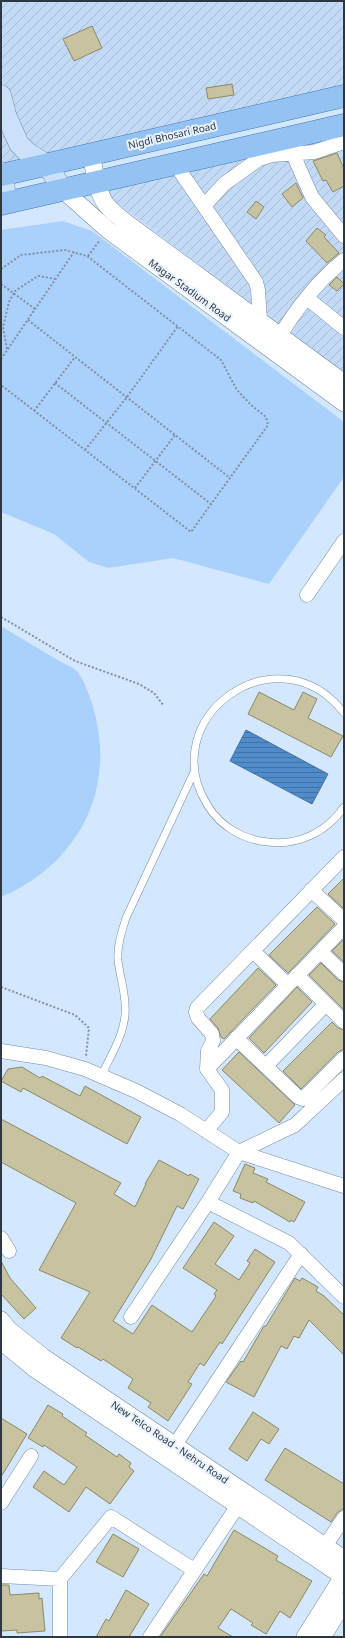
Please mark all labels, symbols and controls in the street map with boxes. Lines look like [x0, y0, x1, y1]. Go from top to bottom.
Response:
street label: Nigdi Bhosari Road [127, 118, 217, 152]
street label: Magar Stadium Road [146, 255, 234, 325]
street label: New Telco Road - Nehru Road [109, 1397, 231, 1487]

